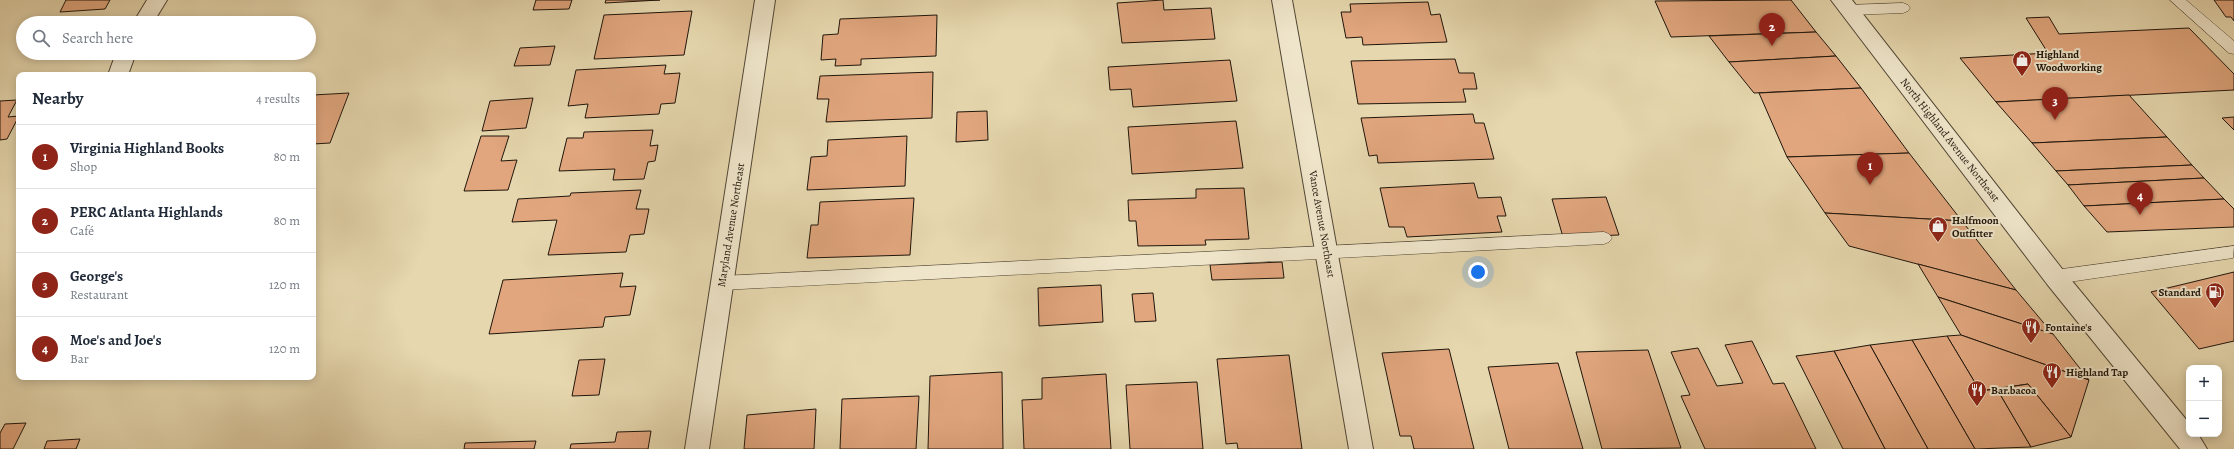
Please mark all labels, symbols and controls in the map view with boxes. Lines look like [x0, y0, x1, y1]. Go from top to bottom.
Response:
pin: 2 [1759, 13, 1785, 46]
search box [16, 16, 316, 60]
icon: search [30, 27, 52, 49]
text: Search here [62, 28, 133, 48]
place label: Highland Woodworking [2035, 47, 2102, 75]
shop icon: Highland Woodworking [2011, 49, 2033, 77]
street label: North Highland Avenue Northeast [1897, 75, 2003, 205]
text: Nearby [32, 87, 83, 110]
pin: 3 [2042, 87, 2068, 120]
text: 4 results [256, 90, 300, 107]
text: Virginia Highland Books [70, 138, 224, 158]
text: 1 [43, 148, 47, 165]
text: 80 m [273, 148, 300, 165]
pin: 1 [1857, 152, 1883, 185]
text: Shop [70, 158, 97, 175]
street label: Maryland Avenue Northeast [714, 162, 748, 288]
street label: Vance Avenue Northeast [1305, 168, 1339, 279]
pin: 4 [2127, 182, 2153, 215]
text: PERC Atlanta Highlands [70, 202, 223, 222]
text: 2 [42, 212, 48, 229]
text: 80 m [273, 212, 300, 229]
place label: Halfmoon Outfitter [1952, 213, 1999, 241]
shop icon: Halfmoon Outfitter [1927, 215, 1949, 243]
text: Café [70, 222, 94, 239]
your location [1468, 262, 1488, 282]
text: George's [70, 266, 123, 286]
text: 3 [42, 276, 48, 293]
text: 120 m [269, 276, 300, 293]
fuel station icon: Standard [2204, 281, 2226, 309]
place label: Standard [2158, 285, 2201, 300]
text: Restaurant [70, 286, 128, 303]
restaurant icon: Fontaine's [2020, 316, 2042, 344]
place label: Fontaine's [2045, 320, 2092, 335]
text: Moe's and Joe's [70, 330, 162, 350]
text: 4 [42, 340, 48, 357]
text: 120 m [269, 340, 300, 357]
text: Bar [70, 350, 89, 367]
restaurant icon: Highland Tap [2041, 361, 2063, 389]
place label: Highland Tap [2066, 365, 2128, 380]
map controls [2186, 365, 2222, 437]
button: + [2186, 365, 2222, 401]
restaurant icon: Bar.bacoa [1966, 379, 1988, 407]
place label: Bar.bacoa [1991, 383, 2037, 398]
button: − [2186, 401, 2222, 437]

